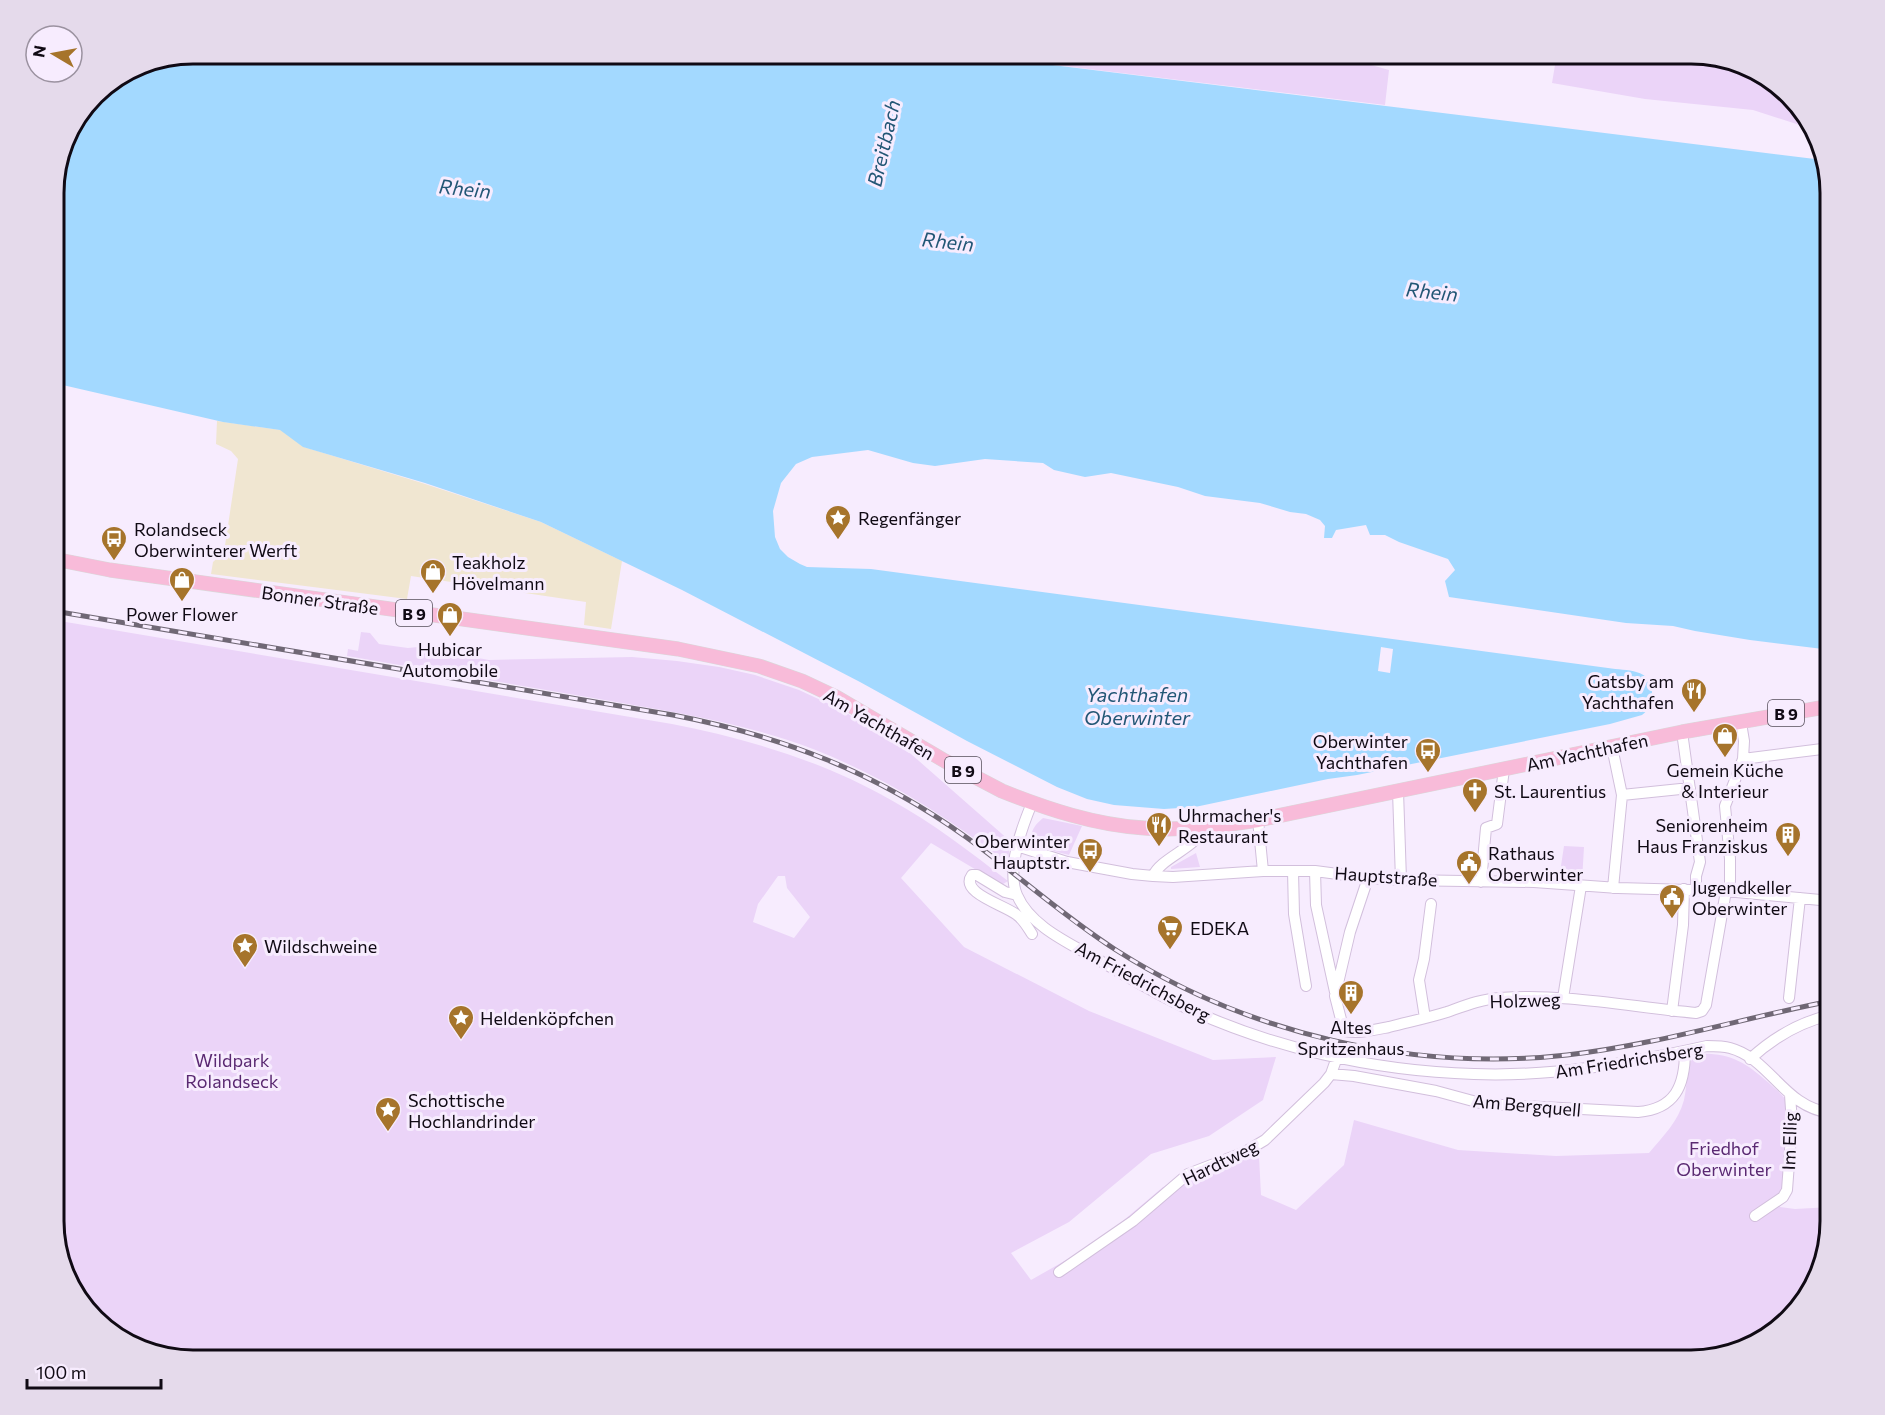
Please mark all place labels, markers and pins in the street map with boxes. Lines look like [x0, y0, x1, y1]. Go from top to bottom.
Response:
place icon: Regenfänger [823, 503, 853, 541]
place label: Regenfänger [858, 507, 961, 529]
place label: Rolandseck Oberwinterer Werft [134, 518, 297, 561]
bus stop icon: Rolandseck Oberwinterer Werft [99, 524, 129, 562]
place label: Teakholz Hövelmann [452, 551, 545, 594]
shop icon: Teakholz Hövelmann [418, 557, 448, 595]
shop icon: Power Flower [167, 565, 197, 603]
shop icon: Hubicar Automobile [435, 600, 465, 638]
place label: Power Flower [126, 603, 238, 625]
place label: Hubicar Automobile [402, 638, 498, 681]
place label: Gatsby am Yachthafen [1582, 670, 1674, 713]
restaurant icon: Gatsby am Yachthafen [1679, 676, 1709, 714]
shop icon: Gemein Küche & Interieur [1710, 721, 1740, 759]
place label: Oberwinter Yachthafen [1313, 730, 1408, 773]
bus stop icon: Oberwinter Yachthafen [1413, 736, 1443, 774]
place label: Gemein Küche & Interieur [1667, 759, 1783, 802]
church icon: St. Laurentius [1460, 776, 1490, 814]
place label: St. Laurentius [1494, 780, 1606, 802]
place label: Uhrmacher's Restaurant [1178, 804, 1282, 847]
restaurant icon: Uhrmacher's Restaurant [1144, 810, 1174, 848]
place label: Seniorenheim Haus Franziskus [1637, 814, 1768, 857]
building icon: Seniorenheim Haus Franziskus [1773, 820, 1803, 858]
place label: Oberwinter Hauptstr. [975, 830, 1070, 873]
bus stop icon: Oberwinter Hauptstr. [1075, 836, 1105, 874]
place label: Rathaus Oberwinter [1488, 842, 1583, 885]
public building icon: Rathaus Oberwinter [1454, 848, 1484, 886]
place label: Jugendkeller Oberwinter [1692, 876, 1792, 919]
public building icon: Jugendkeller Oberwinter [1657, 882, 1687, 920]
supermarket icon: EDEKA [1155, 913, 1185, 951]
place label: EDEKA [1190, 917, 1249, 939]
place icon: Wildschweine [230, 931, 260, 969]
place label: Wildschweine [264, 935, 377, 957]
building icon: Altes Spritzenhaus [1336, 978, 1366, 1016]
place icon: Heldenköpfchen [446, 1003, 476, 1041]
place label: Heldenköpfchen [480, 1007, 614, 1029]
place label: Altes Spritzenhaus [1297, 1016, 1405, 1059]
place label: Schottische Hochlandrinder [408, 1089, 535, 1132]
place icon: Schottische Hochlandrinder [373, 1095, 403, 1133]

